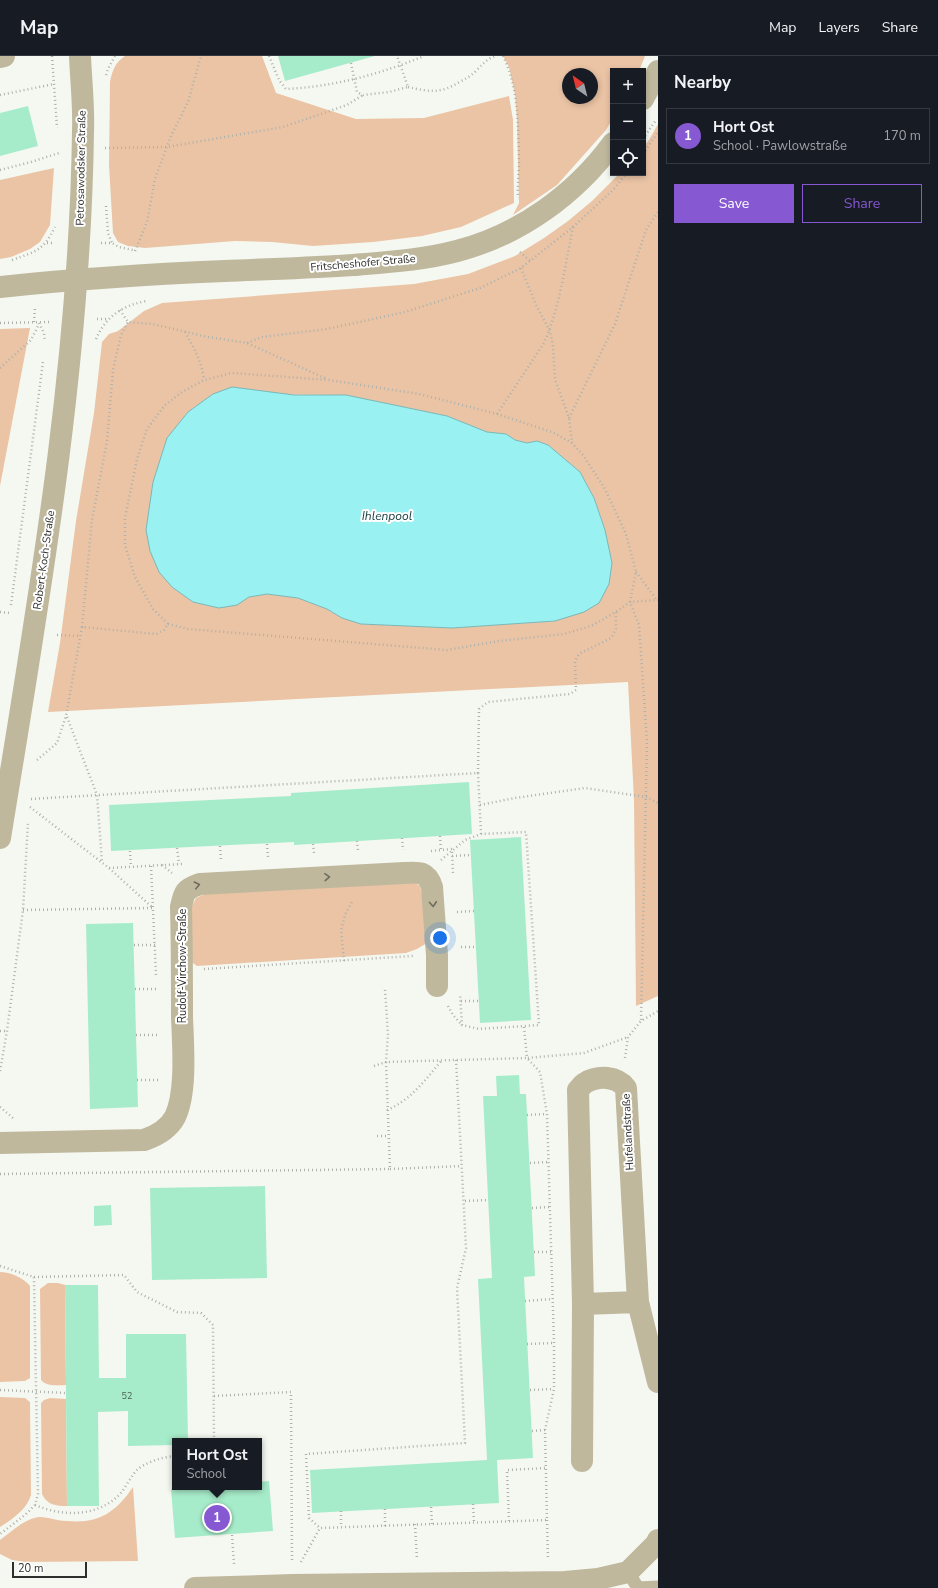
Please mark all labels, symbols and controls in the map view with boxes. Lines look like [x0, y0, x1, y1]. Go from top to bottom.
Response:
text: Map [20, 15, 58, 41]
text: Map [769, 18, 796, 37]
text: Layers [818, 18, 860, 37]
text: Share [882, 18, 918, 37]
north arrow [562, 68, 598, 104]
map controls [610, 68, 646, 176]
button: + [610, 68, 646, 104]
text: Nearby [674, 71, 731, 94]
button: − [610, 104, 646, 140]
street label: Petrosawodsker Straße [72, 110, 90, 226]
text: Hort Ost [713, 117, 774, 137]
text: 1 [684, 127, 692, 145]
text: 170 m [883, 127, 921, 145]
text: School · Pawlowstraße [713, 137, 847, 155]
button: locate [610, 140, 646, 176]
button: Save [674, 184, 794, 223]
button: Share [802, 184, 922, 223]
street label: Fritscheshofer Straße [310, 251, 416, 275]
water label: Ihlenpool [362, 508, 413, 524]
street label: Robert-Koch-Straße [30, 509, 58, 610]
one-way arrow [324, 873, 330, 881]
one-way arrow [194, 882, 201, 890]
one-way arrow [429, 901, 438, 907]
street label: Rudolf-Virchow-Straße [175, 908, 190, 1023]
your location [430, 928, 450, 948]
street label: Hufelandstraße [618, 1093, 638, 1171]
house number: 52 [122, 1390, 132, 1402]
popup [172, 1438, 262, 1490]
text: Hort Ost [186, 1445, 248, 1465]
text: School [186, 1465, 226, 1483]
pin: 1 [204, 1503, 230, 1533]
scale bar [12, 1560, 87, 1579]
text: 20 m [18, 1561, 43, 1576]

